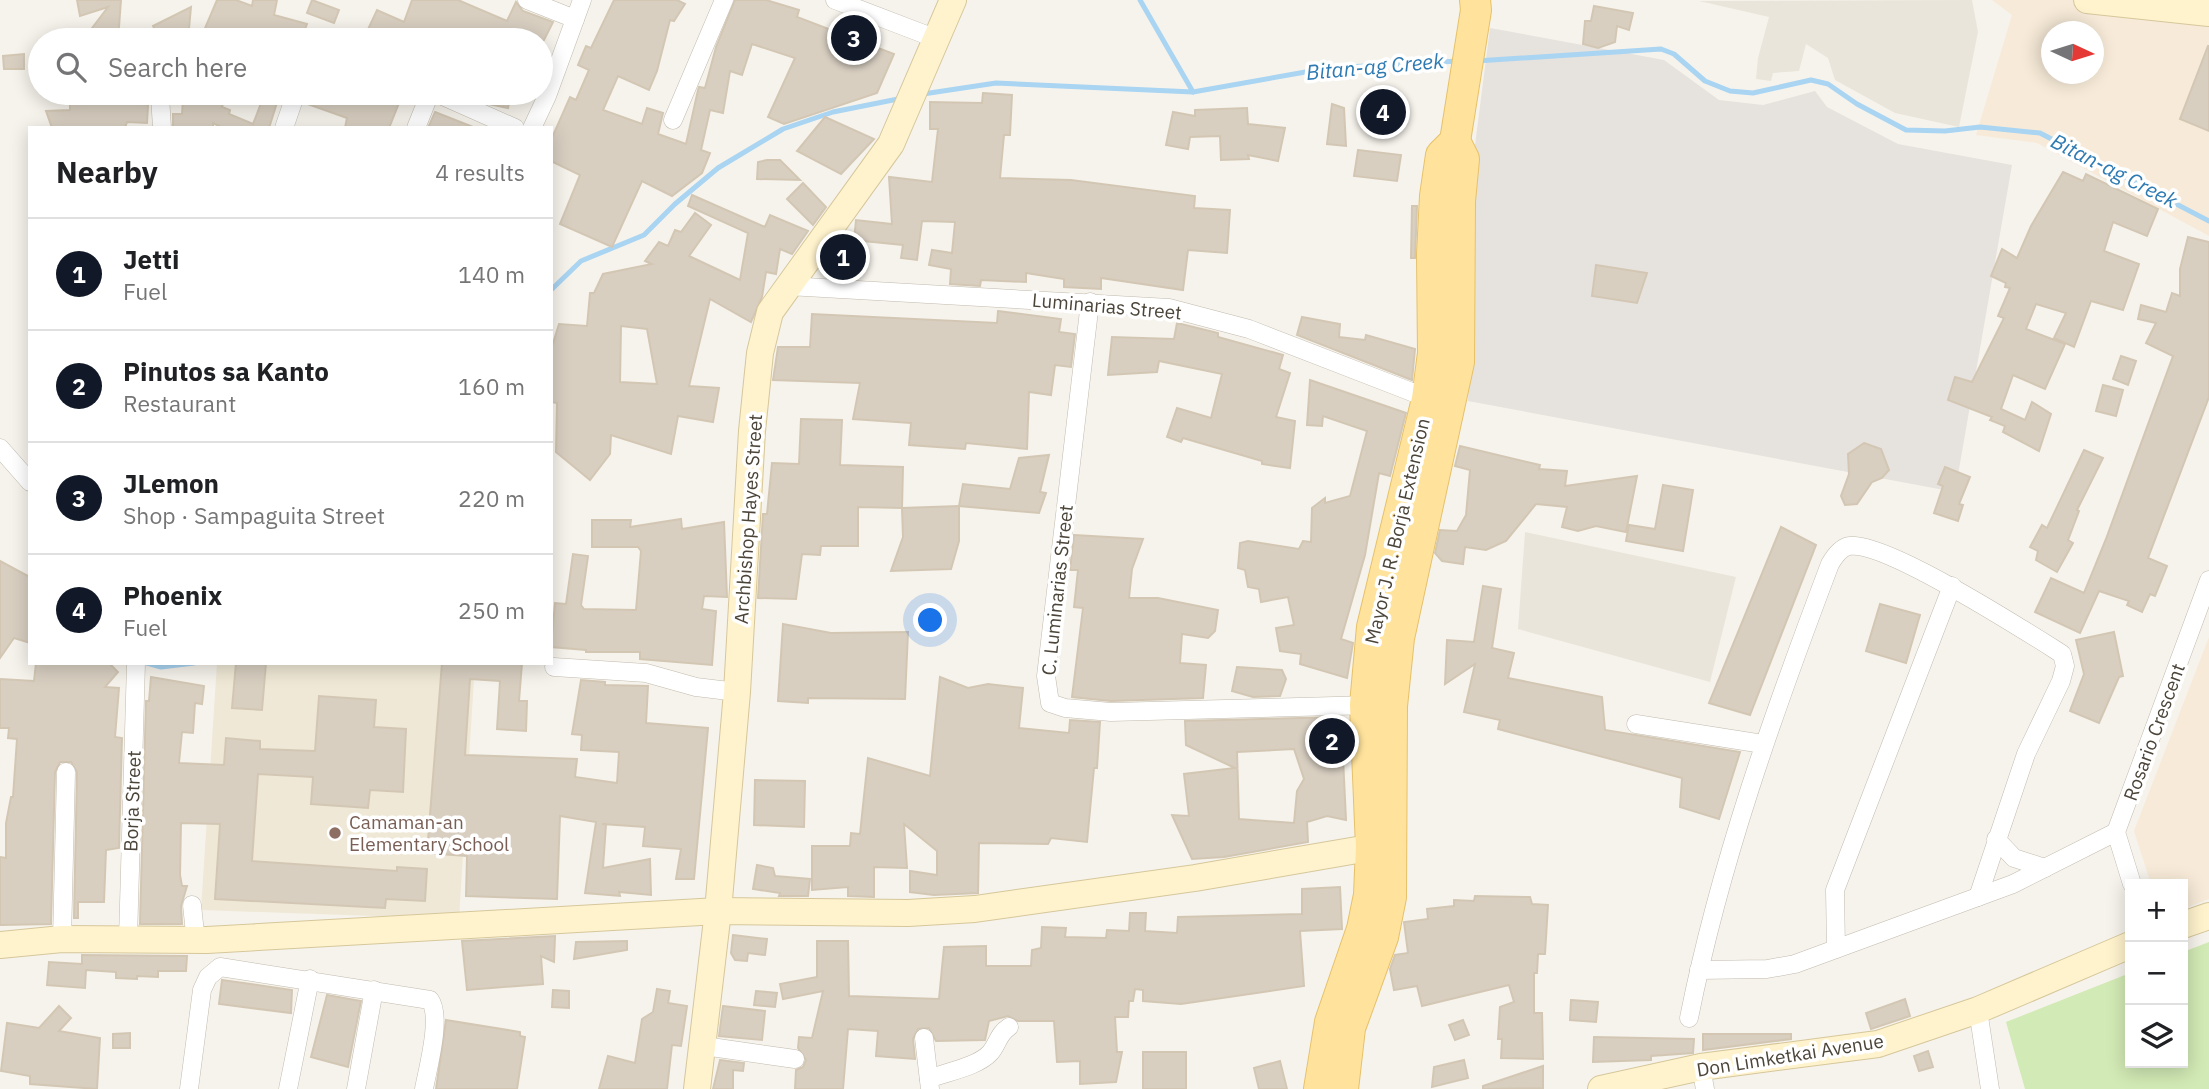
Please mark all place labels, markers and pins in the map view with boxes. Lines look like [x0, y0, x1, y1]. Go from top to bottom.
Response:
pin: 3 [831, 12, 877, 64]
pin: 4 [1360, 86, 1406, 138]
pin: 1 [820, 231, 866, 283]
pin: 2 [1309, 715, 1355, 767]
place label: Camaman-an Elementary School [349, 810, 509, 856]
marker: Camaman-an Elementary School [327, 825, 343, 841]

